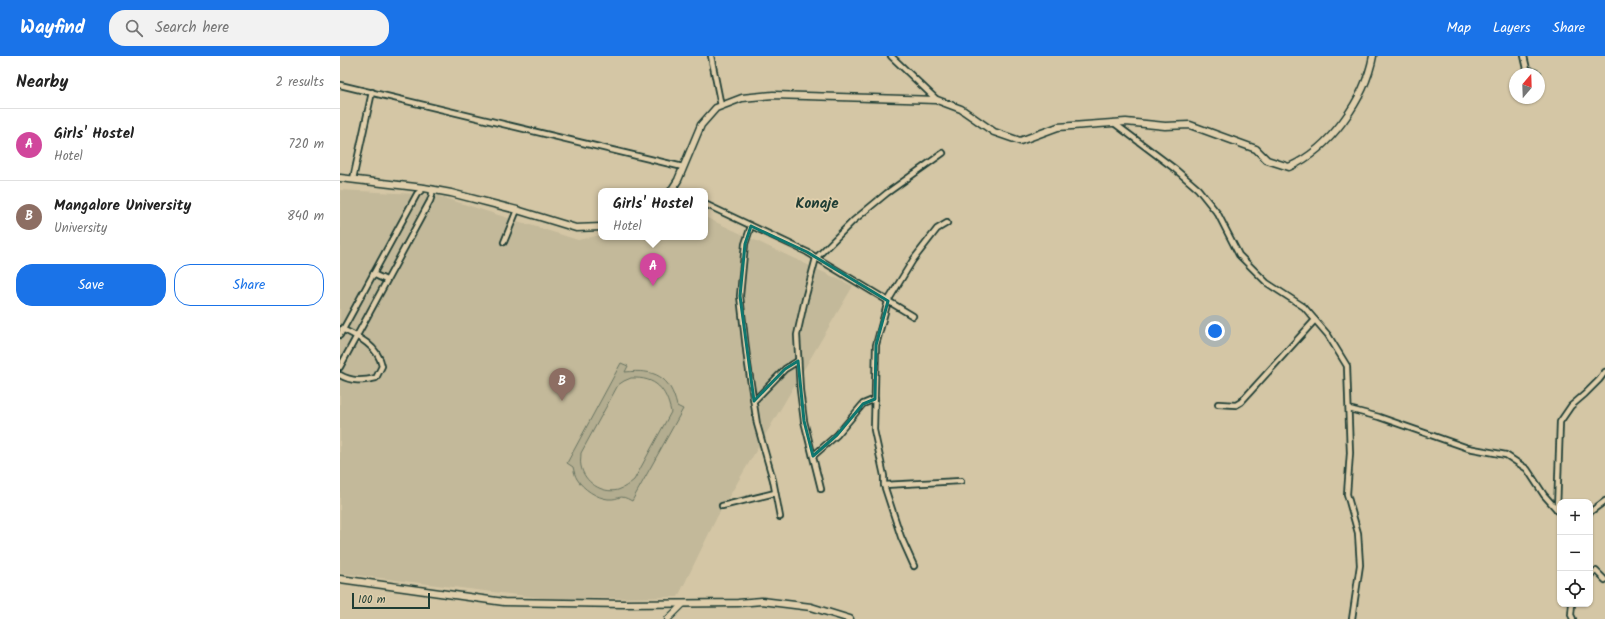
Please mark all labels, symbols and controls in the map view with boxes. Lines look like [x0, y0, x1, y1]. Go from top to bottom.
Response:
search box [109, 10, 389, 46]
text: Wayfind [20, 13, 85, 43]
text: Search here [155, 16, 229, 40]
icon: search [123, 17, 145, 39]
text: Map [1447, 17, 1471, 39]
text: Layers [1493, 17, 1531, 39]
text: Share [1553, 17, 1585, 39]
north arrow [1509, 68, 1545, 104]
text: Nearby [16, 69, 68, 96]
text: 2 results [276, 72, 324, 93]
text: Girls' Hostel [54, 122, 134, 146]
text: A [25, 134, 33, 155]
text: 720 m [288, 134, 324, 155]
text: Hotel [54, 146, 83, 167]
popup [598, 188, 708, 240]
text: Girls' Hostel [613, 192, 693, 216]
district label: Konaje [795, 192, 839, 216]
text: Mangalore University [54, 194, 191, 218]
text: B [25, 206, 33, 227]
text: 840 m [287, 206, 324, 227]
text: Hotel [613, 216, 642, 237]
text: University [54, 218, 107, 239]
pin: A [640, 253, 666, 286]
button: Save [16, 264, 166, 306]
button: Share [174, 264, 324, 306]
your location [1205, 321, 1225, 341]
pin: B [549, 368, 575, 401]
map controls [1557, 499, 1593, 607]
button: + [1557, 499, 1593, 535]
button: − [1557, 535, 1593, 571]
button: locate [1557, 571, 1593, 607]
scale bar [352, 591, 430, 610]
text: 100 m [358, 591, 386, 609]

